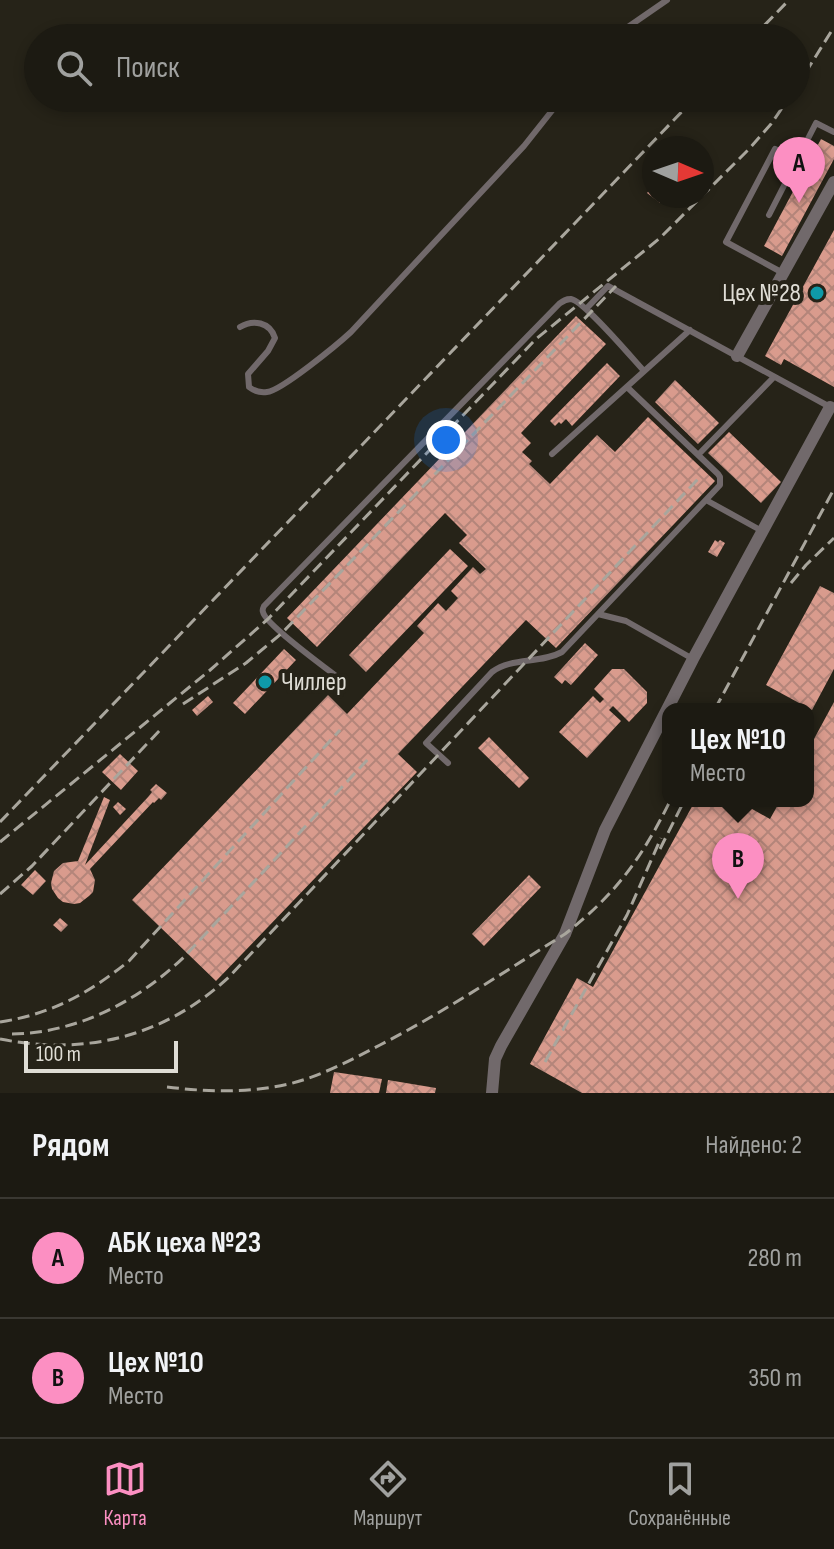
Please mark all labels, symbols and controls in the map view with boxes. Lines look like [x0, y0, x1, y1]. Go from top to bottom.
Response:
search box [24, 24, 810, 112]
icon: search [52, 46, 96, 90]
text: Поиск [116, 50, 179, 86]
north arrow [642, 136, 714, 208]
pin: A [773, 137, 825, 203]
place label: Цех №28 [722, 278, 801, 309]
marker: Цех №28 [808, 284, 826, 302]
your location [426, 420, 466, 460]
place label: Чиллер [281, 667, 347, 698]
marker: Чиллер [256, 673, 274, 691]
popup [662, 703, 814, 807]
text: Цех №10 [690, 722, 786, 758]
text: Место [690, 758, 746, 789]
pin: B [712, 833, 764, 899]
scale bar [24, 1037, 178, 1073]
text: 100 m [36, 1041, 81, 1068]
text: Рядом [32, 1125, 110, 1166]
text: Найдено: 2 [705, 1130, 802, 1161]
text: АБК цеха №23 [108, 1225, 261, 1261]
text: A [52, 1243, 64, 1274]
text: 280 m [747, 1243, 802, 1274]
text: Место [108, 1261, 164, 1292]
text: Цех №10 [108, 1345, 204, 1381]
text: B [52, 1363, 64, 1394]
text: 350 m [748, 1363, 802, 1394]
text: Место [108, 1381, 164, 1412]
tab: Карта [103, 1457, 147, 1532]
tab: Маршрут [353, 1457, 422, 1532]
tab: Сохранённые [628, 1457, 731, 1532]

